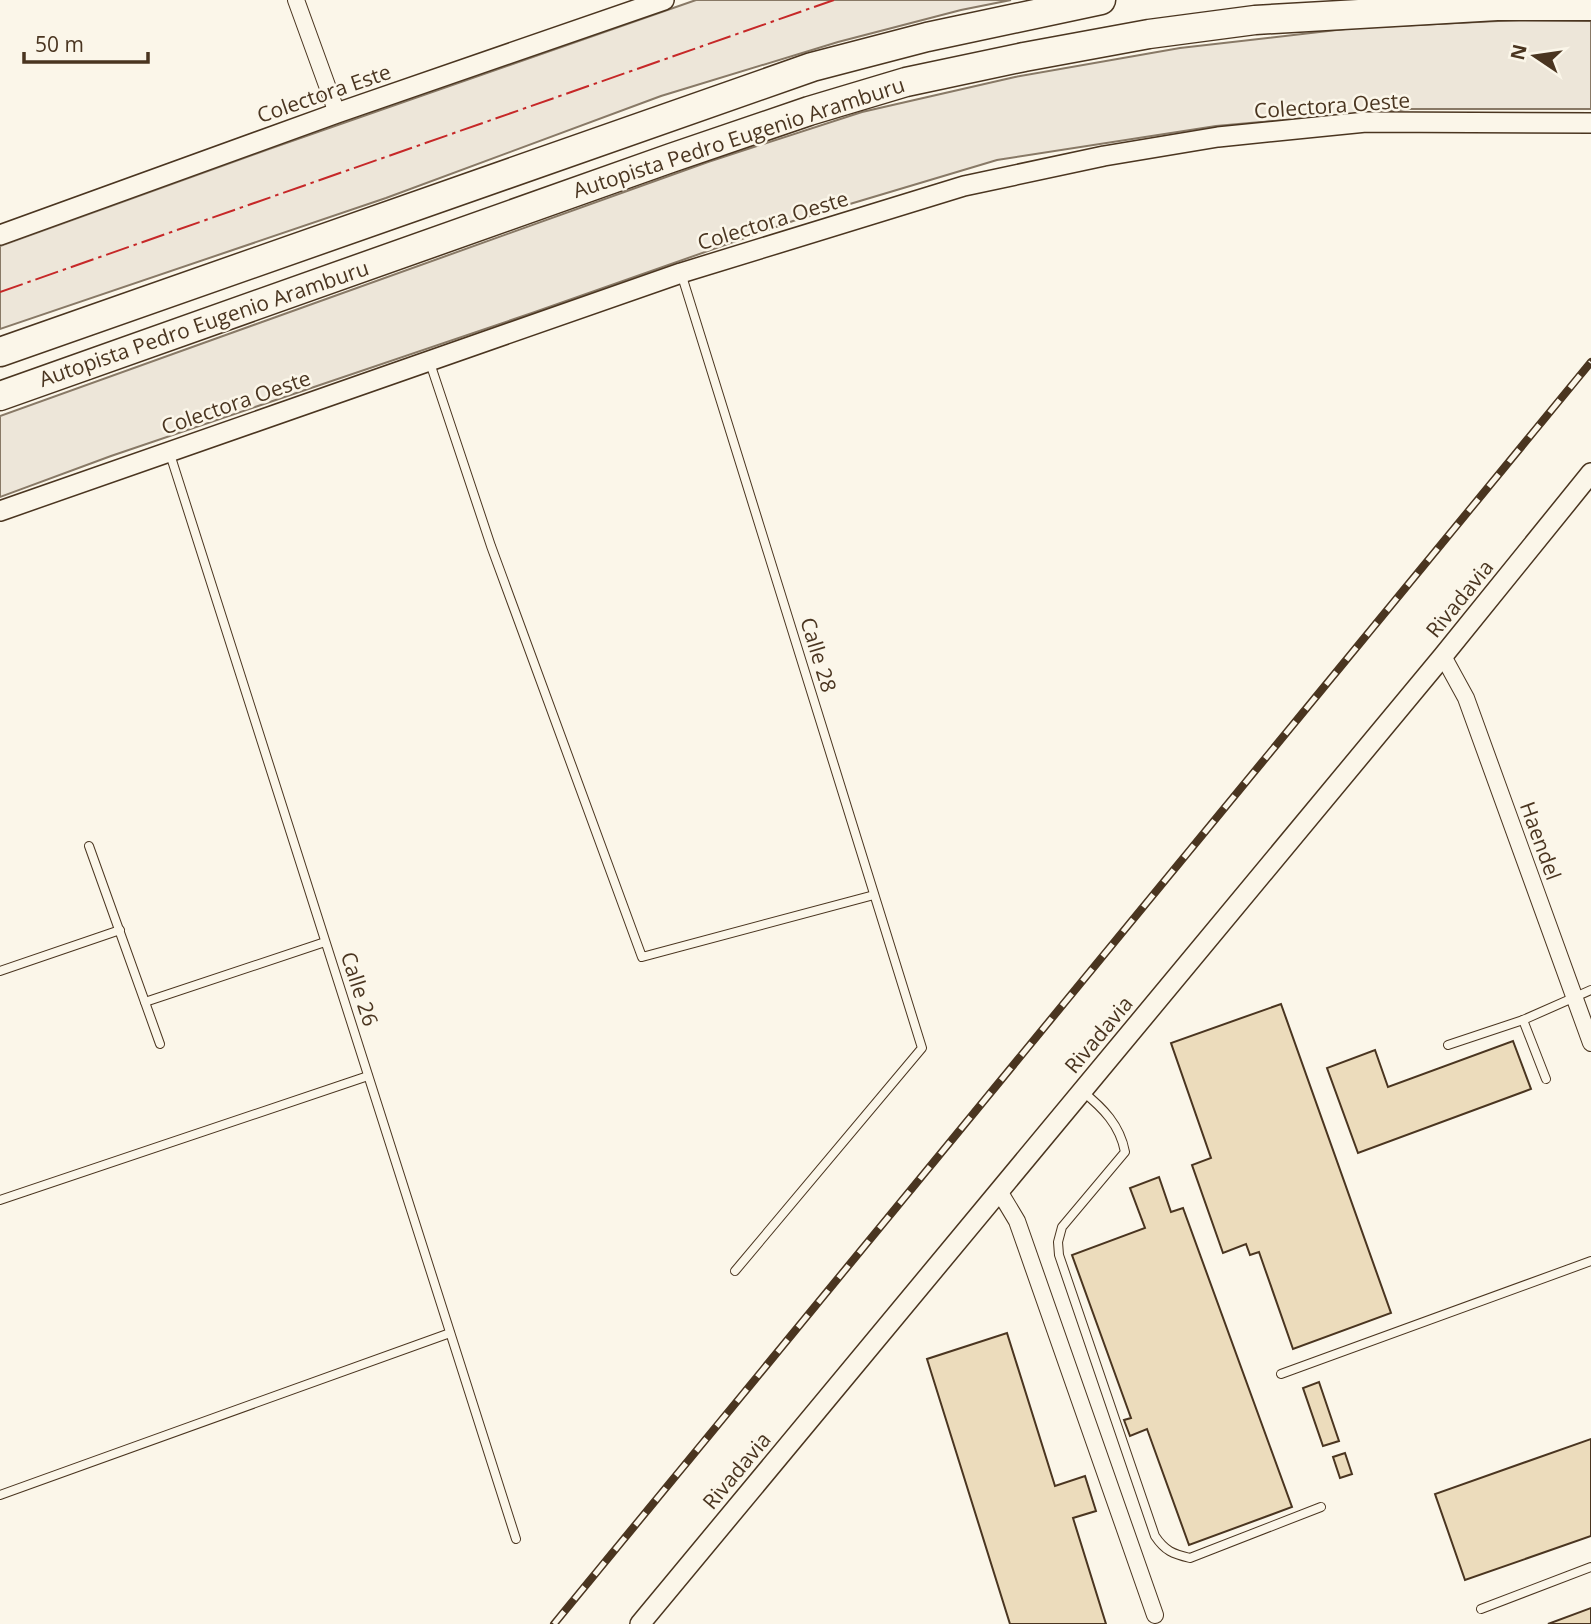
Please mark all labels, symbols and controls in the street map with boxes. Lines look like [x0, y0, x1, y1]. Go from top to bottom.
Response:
scale bar [24, 21, 149, 65]
north arrow [1500, 21, 1570, 91]
text: 50 m [35, 30, 84, 58]
text: N [1504, 42, 1533, 63]
street label: Colectora Este [253, 57, 394, 129]
street label: Autopista Pedro Eugenio Aramburu [569, 70, 908, 204]
street label: Colectora Oeste [1253, 86, 1411, 124]
street label: Colectora Oeste [694, 184, 852, 256]
street label: Autopista Pedro Eugenio Aramburu [35, 253, 372, 393]
street label: Colectora Oeste [157, 363, 314, 441]
street label: Rivadavia [1419, 554, 1499, 643]
street label: Calle 28 [794, 614, 844, 696]
street label: Haendel [1514, 797, 1568, 884]
street label: Calle 26 [335, 948, 385, 1030]
street label: Rivadavia [1058, 990, 1139, 1079]
street label: Rivadavia [696, 1426, 777, 1515]

